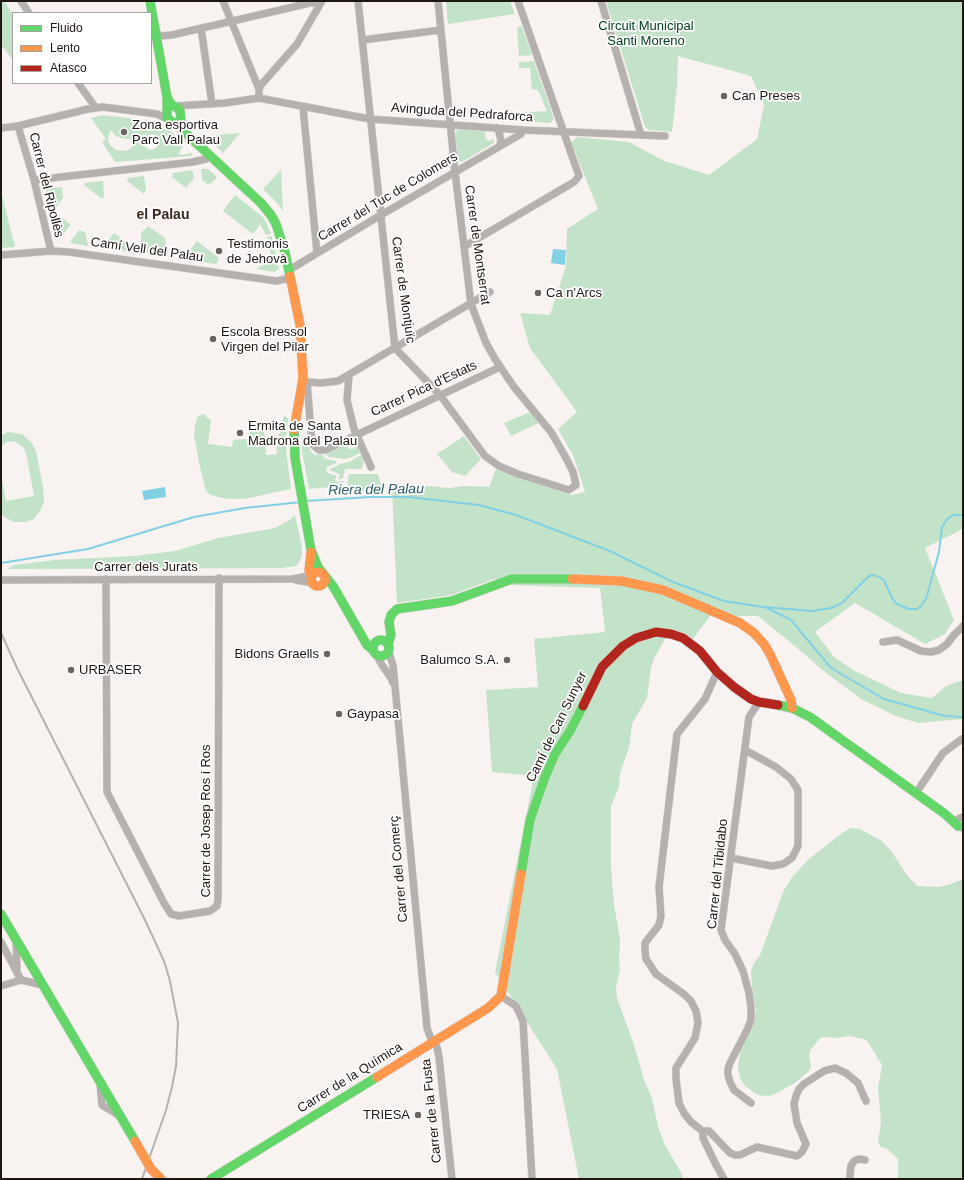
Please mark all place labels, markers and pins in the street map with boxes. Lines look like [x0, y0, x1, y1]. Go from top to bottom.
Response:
place label: Can Preses [732, 88, 800, 104]
marker: Can Preses [719, 91, 729, 101]
place label: Zona esportiva Parc Vall Palau [132, 117, 220, 148]
marker: Zona esportiva Parc Vall Palau [119, 127, 129, 137]
place label: Testimonis de Jehovà [227, 236, 288, 267]
marker: Testimonis de Jehovà [214, 246, 224, 256]
place label: Ca n'Arcs [546, 285, 602, 301]
marker: Ca n'Arcs [533, 288, 543, 298]
place label: Escola Bressol Virgen del Pilar [221, 324, 309, 355]
marker: Escola Bressol Virgen del Pilar [208, 334, 218, 344]
place label: Ermita de Santa Madrona del Palau [248, 418, 357, 449]
marker: Ermita de Santa Madrona del Palau [235, 428, 245, 438]
place label: Bidons Graells [234, 646, 319, 662]
marker: Bidons Graells [322, 649, 332, 659]
place label: Balumco S.A. [420, 652, 499, 668]
marker: Balumco S.A. [502, 655, 512, 665]
place label: URBASER [79, 662, 142, 678]
marker: URBASER [66, 665, 76, 675]
place label: Gaypasa [347, 706, 399, 722]
marker: Gaypasa [334, 709, 344, 719]
place label: TRIESA [363, 1107, 410, 1123]
marker: TRIESA [413, 1110, 423, 1120]

